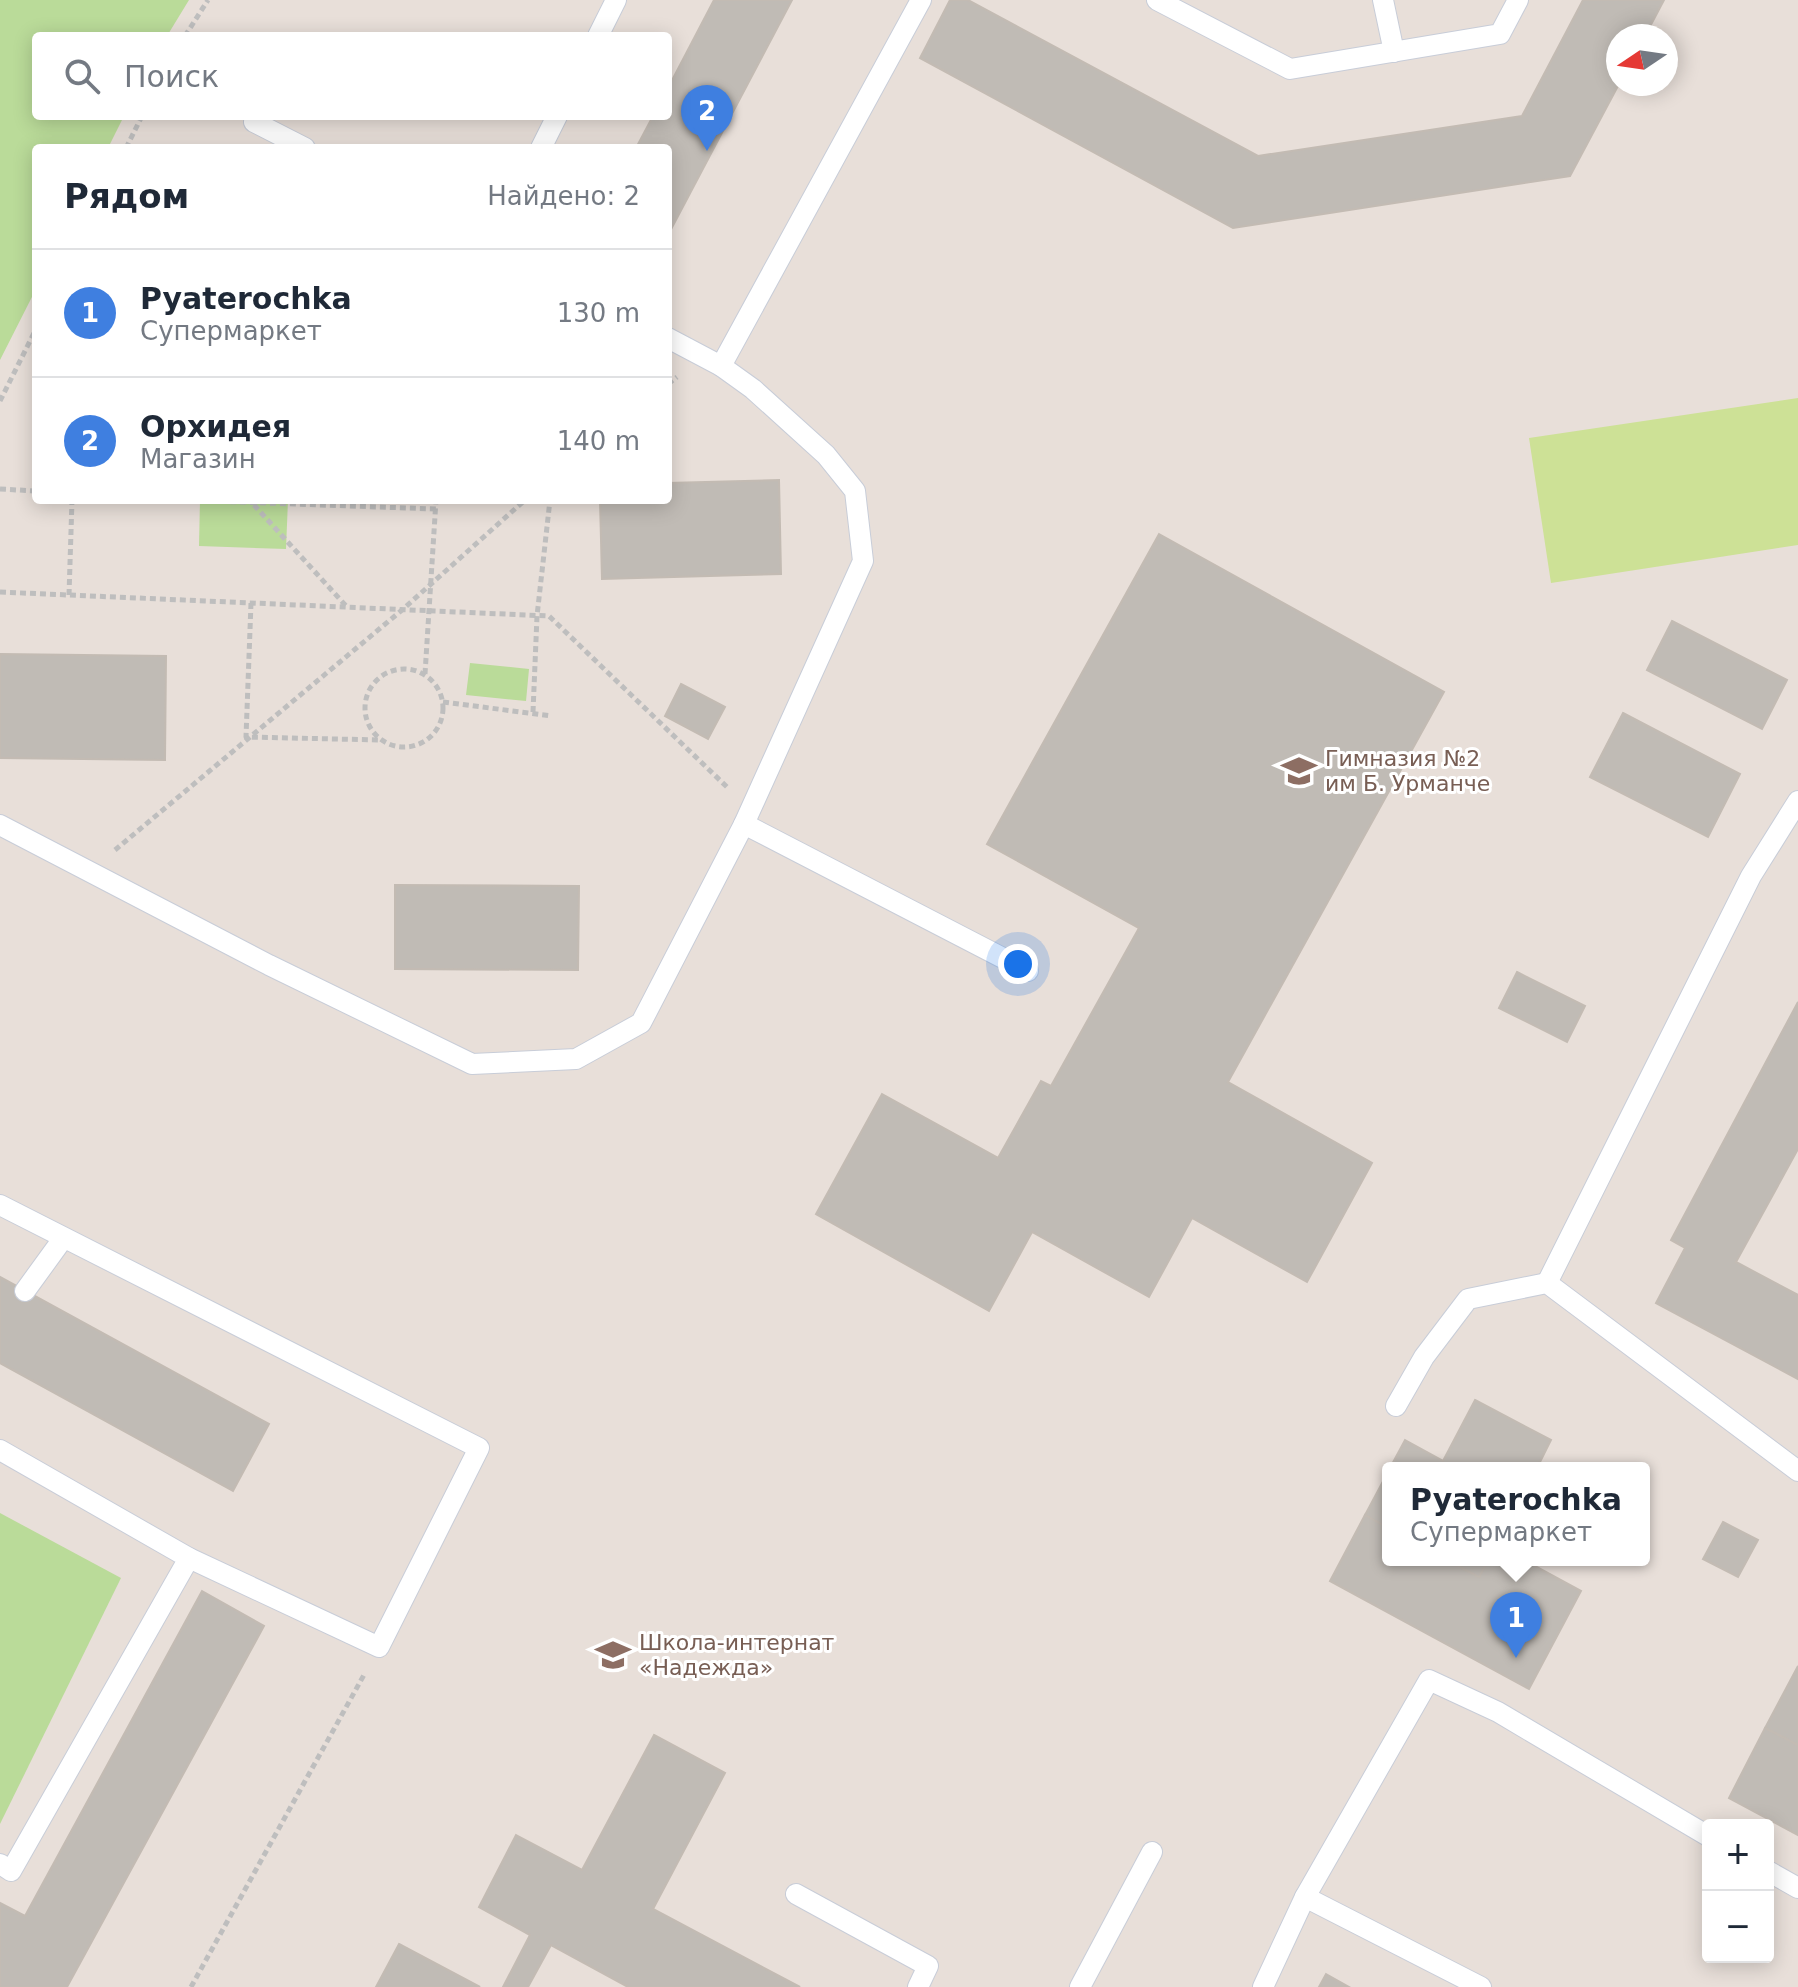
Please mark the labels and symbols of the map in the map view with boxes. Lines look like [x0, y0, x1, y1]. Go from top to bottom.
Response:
north arrow [1606, 24, 1678, 96]
pin: 2 [681, 85, 733, 151]
place label: Гимназия №2 им Б. Урманче [1325, 746, 1490, 796]
school or university icon: Гимназия №2 им Б. Урманче [1280, 752, 1318, 790]
your location [998, 944, 1038, 984]
pin: 1 [1490, 1592, 1542, 1658]
place label: Школа-интернат «Надежда» [639, 1630, 835, 1680]
school or university icon: Школа-интернат «Надежда» [594, 1636, 632, 1674]

